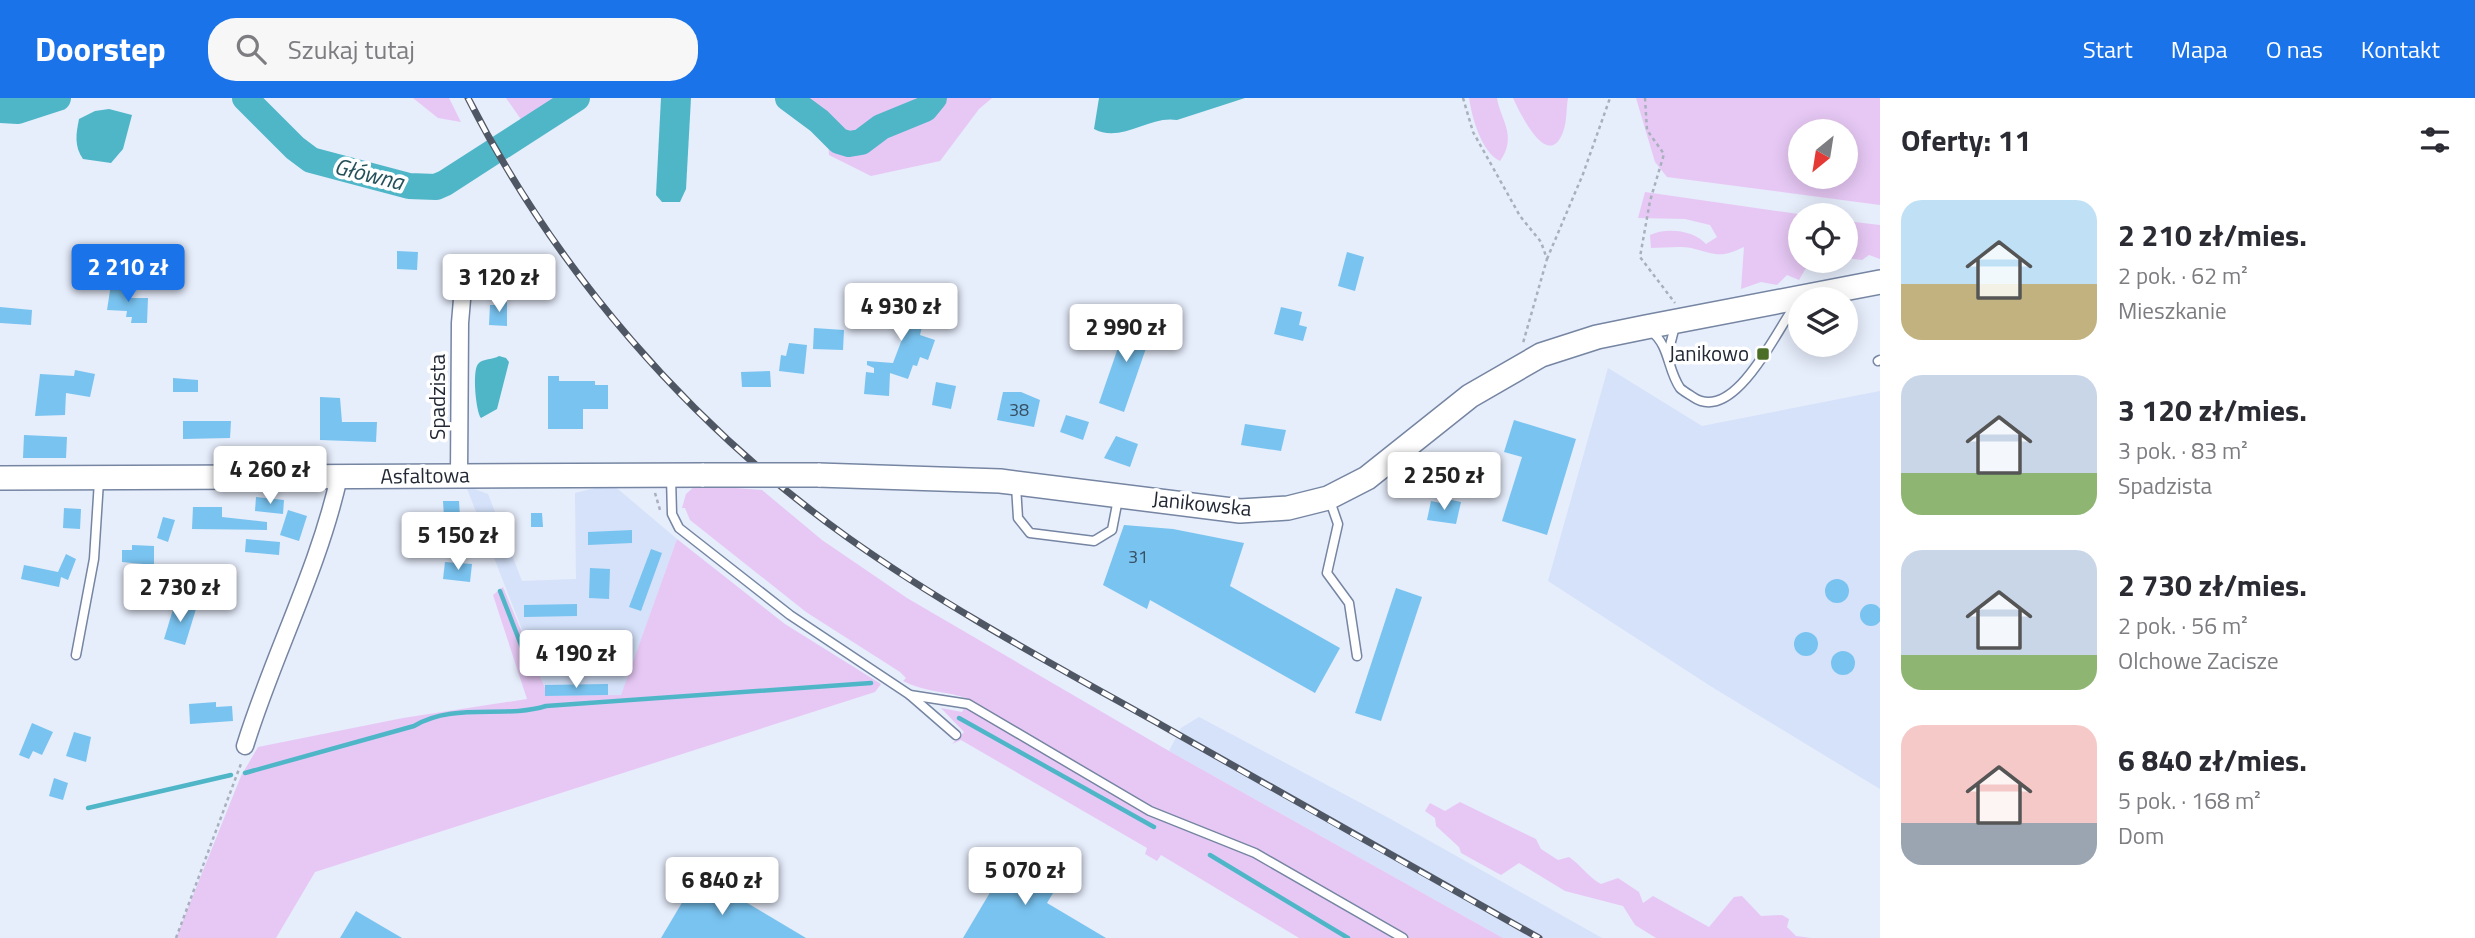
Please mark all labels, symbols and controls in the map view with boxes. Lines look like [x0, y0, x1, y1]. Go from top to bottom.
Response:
search box [208, 18, 698, 81]
text: Doorstep [35, 24, 166, 74]
icon: search [232, 30, 270, 68]
text: Szukaj tutaj [288, 30, 415, 69]
text: Start [2083, 31, 2133, 67]
text: Mapa [2171, 31, 2228, 67]
text: O nas [2266, 31, 2323, 67]
text: Kontakt [2361, 31, 2440, 67]
text: Oferty: 11 [1901, 117, 2031, 163]
north arrow [1788, 119, 1858, 189]
map controls [1788, 119, 1858, 357]
icon: filters [2416, 121, 2454, 159]
water label: Główna [331, 148, 409, 199]
button: locate [1788, 203, 1858, 273]
text: 2 210 zł/mies. [2118, 212, 2307, 258]
icon: home [1957, 228, 2041, 312]
pin: 2 210 zł [56, 244, 200, 304]
text: 2 210 zł [88, 249, 168, 284]
pin: 3 120 zł [427, 254, 571, 314]
text: 2 pok. · 62 m² [2118, 258, 2248, 293]
text: 3 120 zł [459, 259, 539, 294]
pin: 4 930 zł [829, 284, 973, 343]
button: layers [1788, 287, 1858, 357]
text: 4 930 zł [861, 288, 941, 323]
text: Mieszkanie [2118, 293, 2227, 328]
pin: 2 990 zł [1054, 304, 1198, 364]
text: 2 990 zł [1086, 309, 1166, 344]
place label: Janikowo [1669, 337, 1749, 369]
marker: Janikowo [1755, 346, 1771, 362]
street label: Spadzista [421, 354, 453, 440]
text: 3 120 zł/mies. [2118, 387, 2307, 433]
house number: 38 [1009, 396, 1029, 423]
icon: home [1957, 403, 2041, 487]
text: 3 pok. · 83 m² [2118, 433, 2248, 468]
pin: 4 260 zł [198, 446, 342, 506]
text: 4 260 zł [230, 451, 310, 486]
pin: 2 250 zł [1372, 452, 1516, 512]
text: 2 250 zł [1404, 457, 1484, 492]
street label: Asfaltowa [380, 458, 470, 492]
text: Spadzista [2118, 468, 2212, 503]
street label: Janikowska [1151, 482, 1254, 524]
pin: 5 150 zł [386, 512, 530, 572]
text: 5 150 zł [418, 517, 498, 552]
house number: 31 [1128, 543, 1148, 570]
text: 2 730 zł/mies. [2118, 562, 2307, 608]
pin: 2 730 zł [108, 564, 252, 624]
text: 2 730 zł [140, 569, 220, 604]
icon: home [1957, 578, 2041, 662]
text: 2 pok. · 56 m² [2118, 608, 2248, 643]
pin: 4 190 zł [504, 630, 648, 690]
text: 4 190 zł [536, 635, 616, 670]
text: Olchowe Zacisze [2118, 643, 2279, 678]
text: 6 840 zł/mies. [2118, 737, 2307, 783]
icon: home [1957, 753, 2041, 837]
text: 5 pok. · 168 m² [2118, 783, 2261, 818]
text: Dom [2118, 818, 2164, 853]
pin: 5 070 zł [953, 848, 1097, 907]
text: 5 070 zł [985, 852, 1065, 887]
pin: 6 840 zł [650, 858, 794, 917]
text: 6 840 zł [682, 862, 762, 897]

